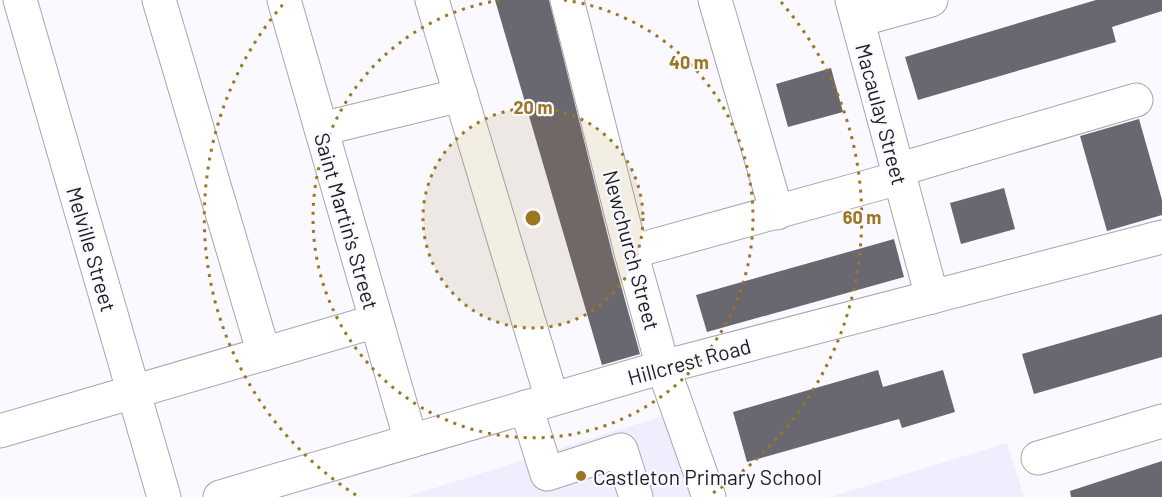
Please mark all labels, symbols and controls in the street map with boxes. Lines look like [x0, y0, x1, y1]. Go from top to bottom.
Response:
street label: Macaulay Street [851, 41, 913, 187]
text: 40 m [669, 51, 709, 73]
text: 20 m [514, 96, 552, 118]
street label: Saint Martin's Street [310, 130, 384, 312]
street label: Newchurch Street [599, 167, 665, 333]
street label: Melville Street [62, 184, 122, 314]
text: 60 m [843, 206, 881, 228]
centre of rings [523, 208, 543, 228]
street label: Hillcrest Road [625, 333, 753, 389]
place label: Castleton Primary School [593, 464, 822, 489]
marker: Castleton Primary School [574, 469, 588, 483]

